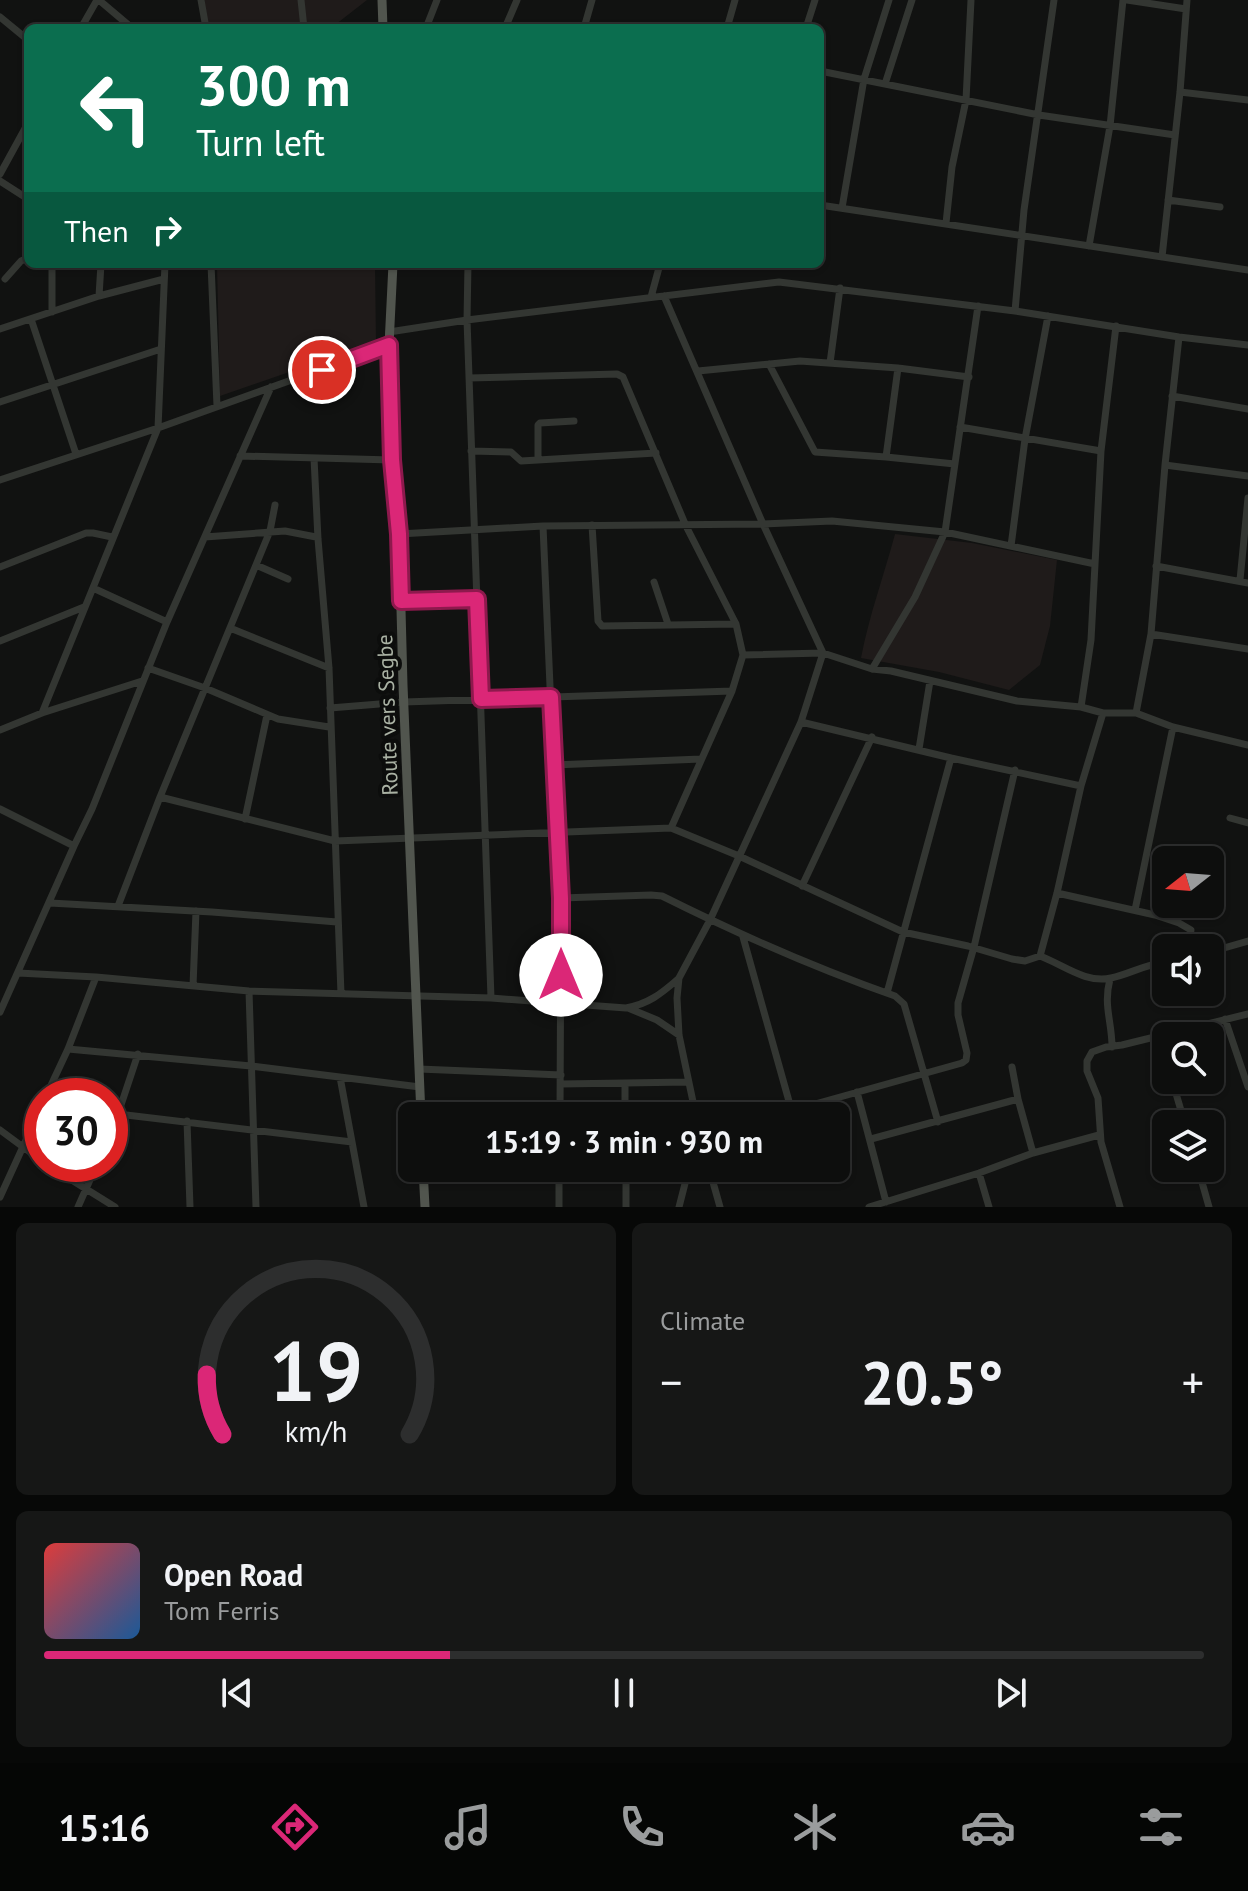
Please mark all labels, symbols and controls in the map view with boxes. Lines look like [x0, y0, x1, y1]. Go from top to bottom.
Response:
text: 300 m [196, 49, 351, 121]
icon: left [64, 56, 168, 160]
text: Turn left [196, 119, 325, 166]
icon: right [145, 208, 189, 252]
text: Then [64, 211, 129, 250]
pin [288, 336, 356, 404]
icon: arrive [300, 348, 344, 392]
street label: Route vers Segbe [370, 634, 404, 796]
north arrow [1152, 846, 1224, 918]
map controls [1152, 846, 1224, 1182]
position arrow [519, 933, 603, 1017]
button: sound [1152, 934, 1224, 1006]
button: search [1152, 1022, 1224, 1094]
speed limit sign: 30 [24, 1078, 128, 1182]
button: layers [1152, 1110, 1224, 1182]
text: 15:19 · 3 min · 930 m [485, 1122, 763, 1161]
text: Climate [660, 1304, 745, 1337]
text: 19 [269, 1316, 363, 1424]
text: 20.5° [860, 1343, 1004, 1421]
text: − [660, 1353, 682, 1410]
text: + [1182, 1353, 1204, 1410]
text: km/h [285, 1413, 347, 1450]
text: Open Road [164, 1555, 303, 1594]
text: Tom Ferris [164, 1594, 279, 1627]
icon: previous [215, 1671, 259, 1715]
icon: pause [602, 1671, 646, 1715]
icon: next [989, 1671, 1033, 1715]
icon: directions [267, 1799, 323, 1855]
icon: music [440, 1799, 496, 1855]
icon: phone [614, 1799, 670, 1855]
icon: climate [787, 1799, 843, 1855]
icon: car [960, 1799, 1016, 1855]
icon: filters [1133, 1799, 1189, 1855]
text: 15:16 [59, 1804, 150, 1851]

